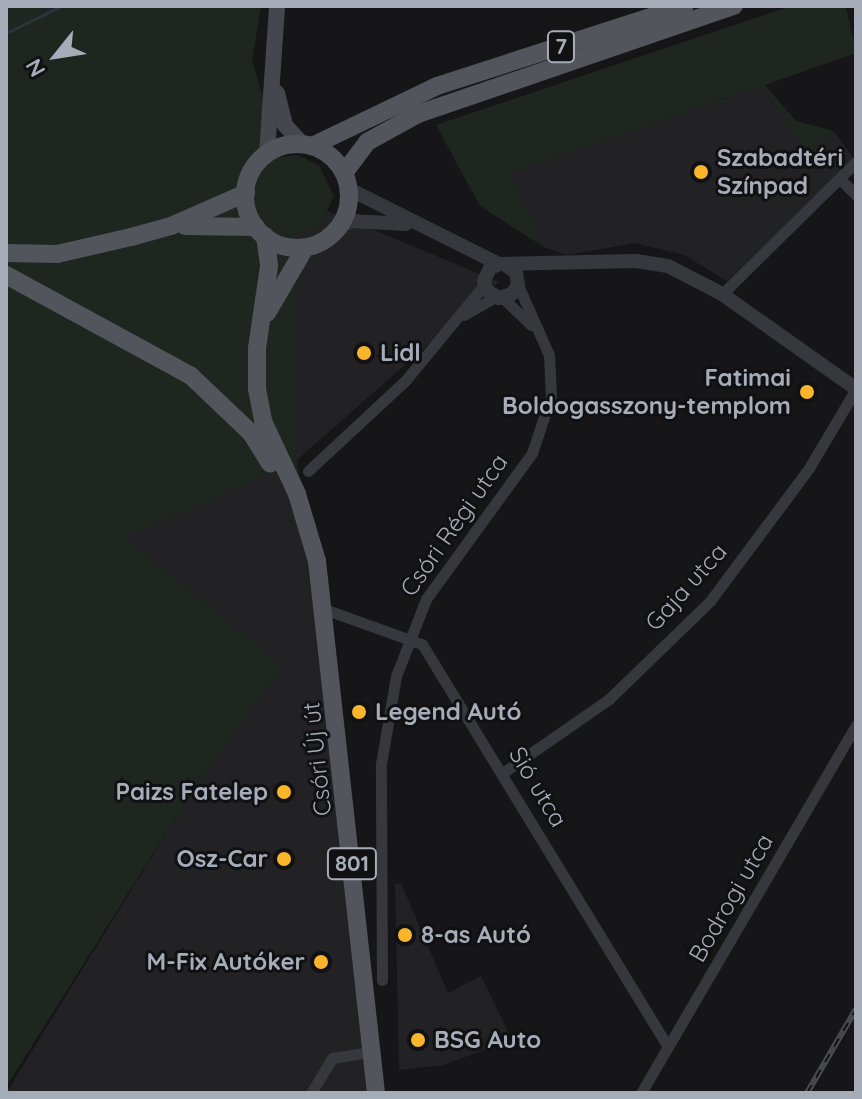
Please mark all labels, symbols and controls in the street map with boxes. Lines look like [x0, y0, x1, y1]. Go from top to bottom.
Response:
north arrow [16, 16, 96, 96]
road number: 7 [545, 29, 577, 65]
text: N [19, 54, 51, 82]
place label: Szabadtéri Színpad [717, 144, 843, 200]
marker: Szabadtéri Színpad [692, 163, 710, 181]
place label: Lidl [380, 339, 421, 367]
marker: Lidl [355, 344, 373, 362]
place label: Fatimai Boldogasszony-templom [502, 364, 791, 420]
marker: Fatimai Boldogasszony-templom [798, 383, 816, 401]
street label: Csóri Régi utca [394, 448, 514, 602]
street label: Gaja utca [639, 537, 733, 637]
place label: Legend Autó [375, 698, 522, 726]
street label: Csóri Új út [297, 701, 337, 817]
marker: Legend Autó [350, 703, 368, 721]
street label: Sió utca [503, 742, 573, 832]
place label: Paizs Fatelep [116, 778, 268, 806]
marker: Paizs Fatelep [275, 783, 293, 801]
street label: Bodrogi utca [683, 829, 779, 967]
place label: Osz-Car [177, 845, 268, 873]
road number: 801 [326, 846, 378, 882]
marker: Osz-Car [275, 850, 293, 868]
place label: 8-as Autó [421, 921, 531, 949]
marker: 8-as Autó [396, 926, 414, 944]
place label: M-Fix Autóker [147, 948, 305, 976]
marker: M-Fix Autóker [312, 953, 330, 971]
place label: BSG Auto [434, 1026, 541, 1054]
marker: BSG Auto [409, 1031, 427, 1049]

